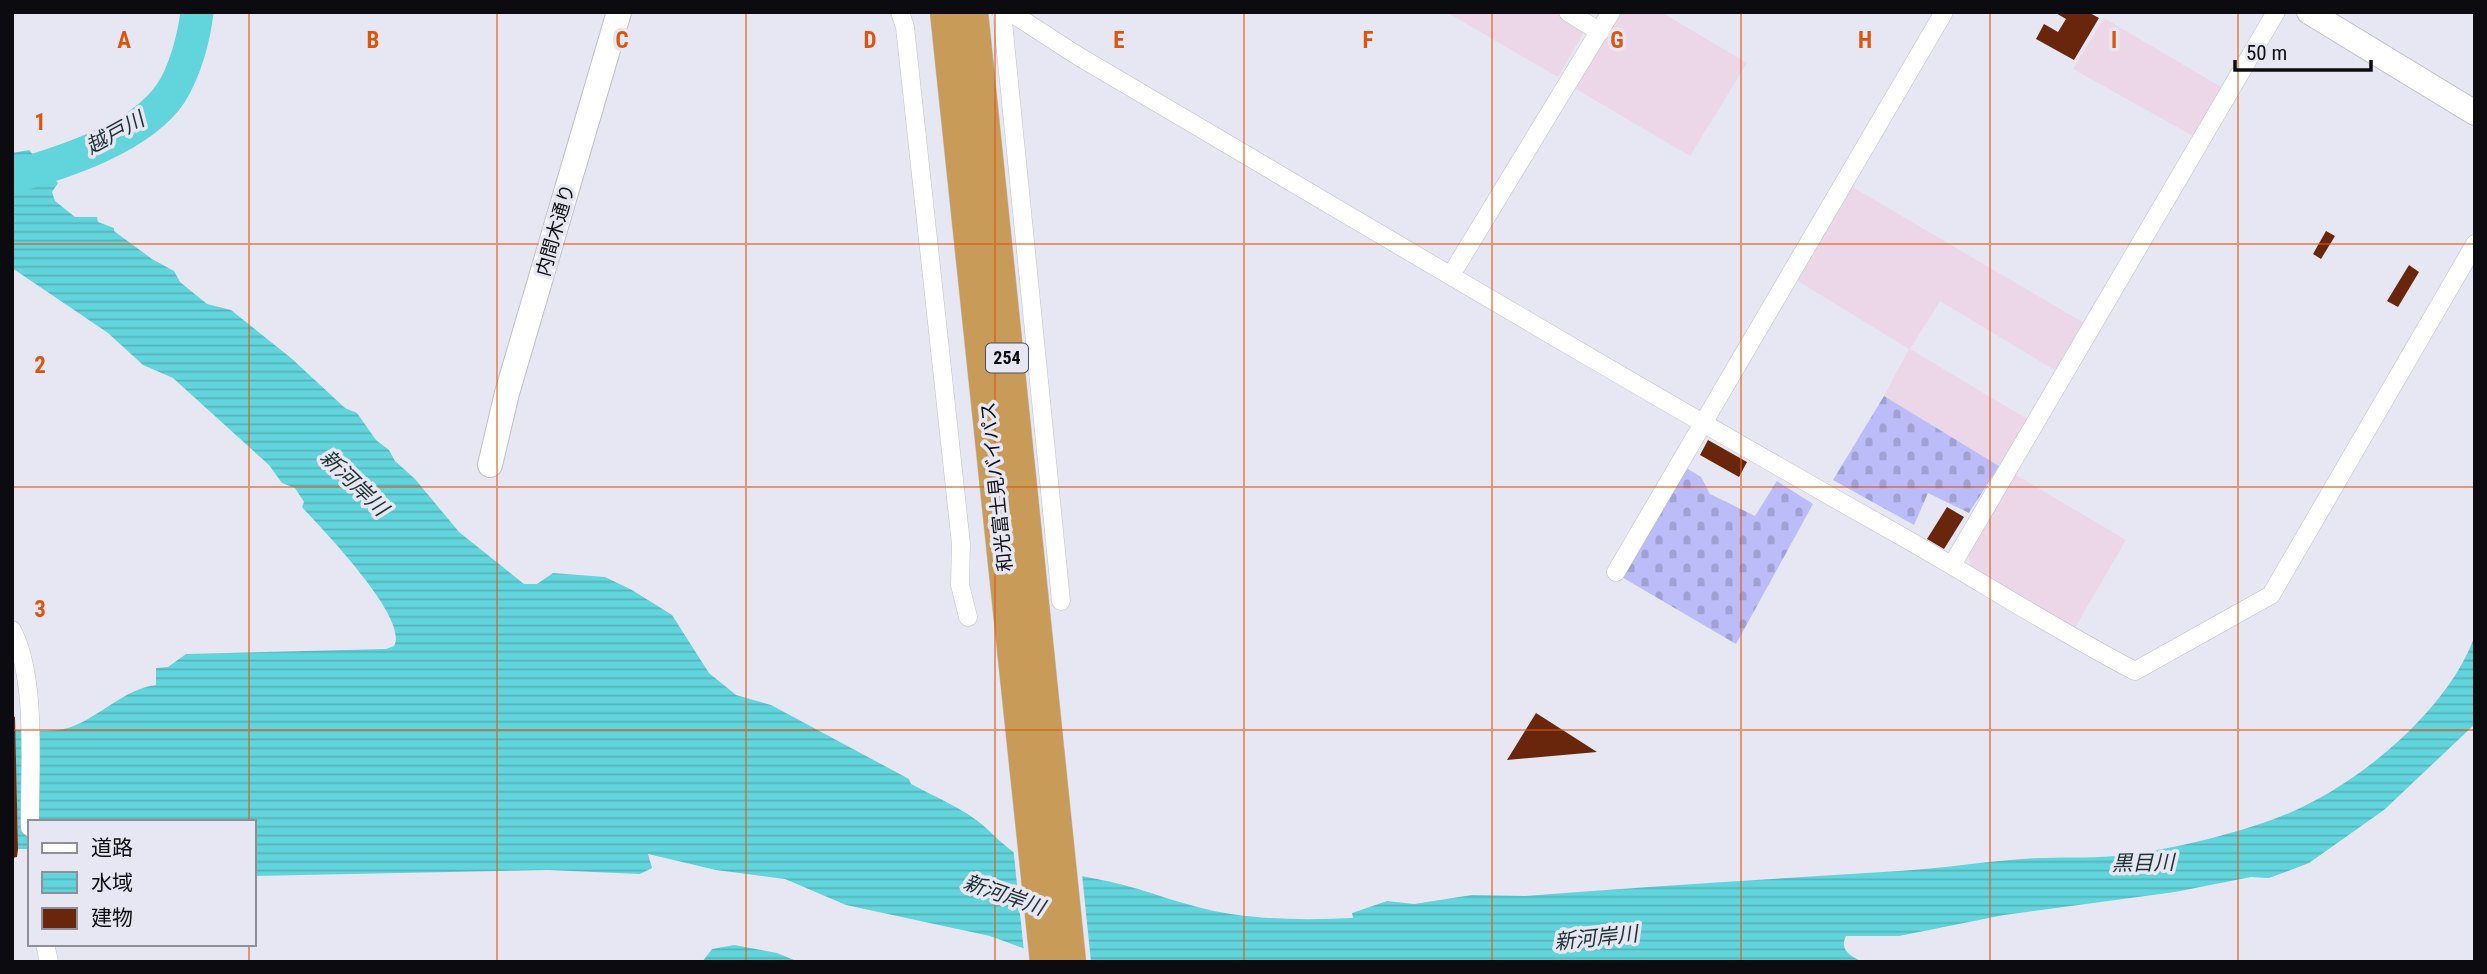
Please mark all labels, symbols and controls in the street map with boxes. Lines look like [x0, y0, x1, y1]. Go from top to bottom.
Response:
text: A [117, 27, 131, 54]
text: B [367, 27, 379, 54]
text: C [615, 27, 629, 54]
text: D [864, 27, 877, 54]
text: E [1113, 27, 1125, 54]
text: F [1363, 27, 1374, 54]
text: G [1610, 27, 1624, 54]
text: H [1858, 27, 1872, 54]
text: I [2111, 27, 2117, 54]
scale bar [2235, 28, 2372, 72]
text: 50 m [2246, 41, 2287, 65]
water label: 越戸川 [82, 106, 150, 159]
text: 1 [34, 109, 46, 136]
street label: 内間木通り [531, 181, 580, 279]
road number: 254 [986, 344, 1028, 372]
text: 2 [34, 352, 46, 379]
street label: 和光富士見バイパス [976, 401, 1017, 573]
water label: 新河岸川 [315, 445, 394, 522]
text: 3 [34, 596, 46, 623]
legend [28, 820, 256, 946]
text: 道路 [91, 836, 133, 860]
water label: 黒目川 [2111, 850, 2177, 876]
water label: 新河岸川 [960, 870, 1050, 921]
text: 水域 [91, 871, 133, 895]
text: 建物 [91, 906, 133, 930]
water label: 新河岸川 [1553, 921, 1641, 954]

